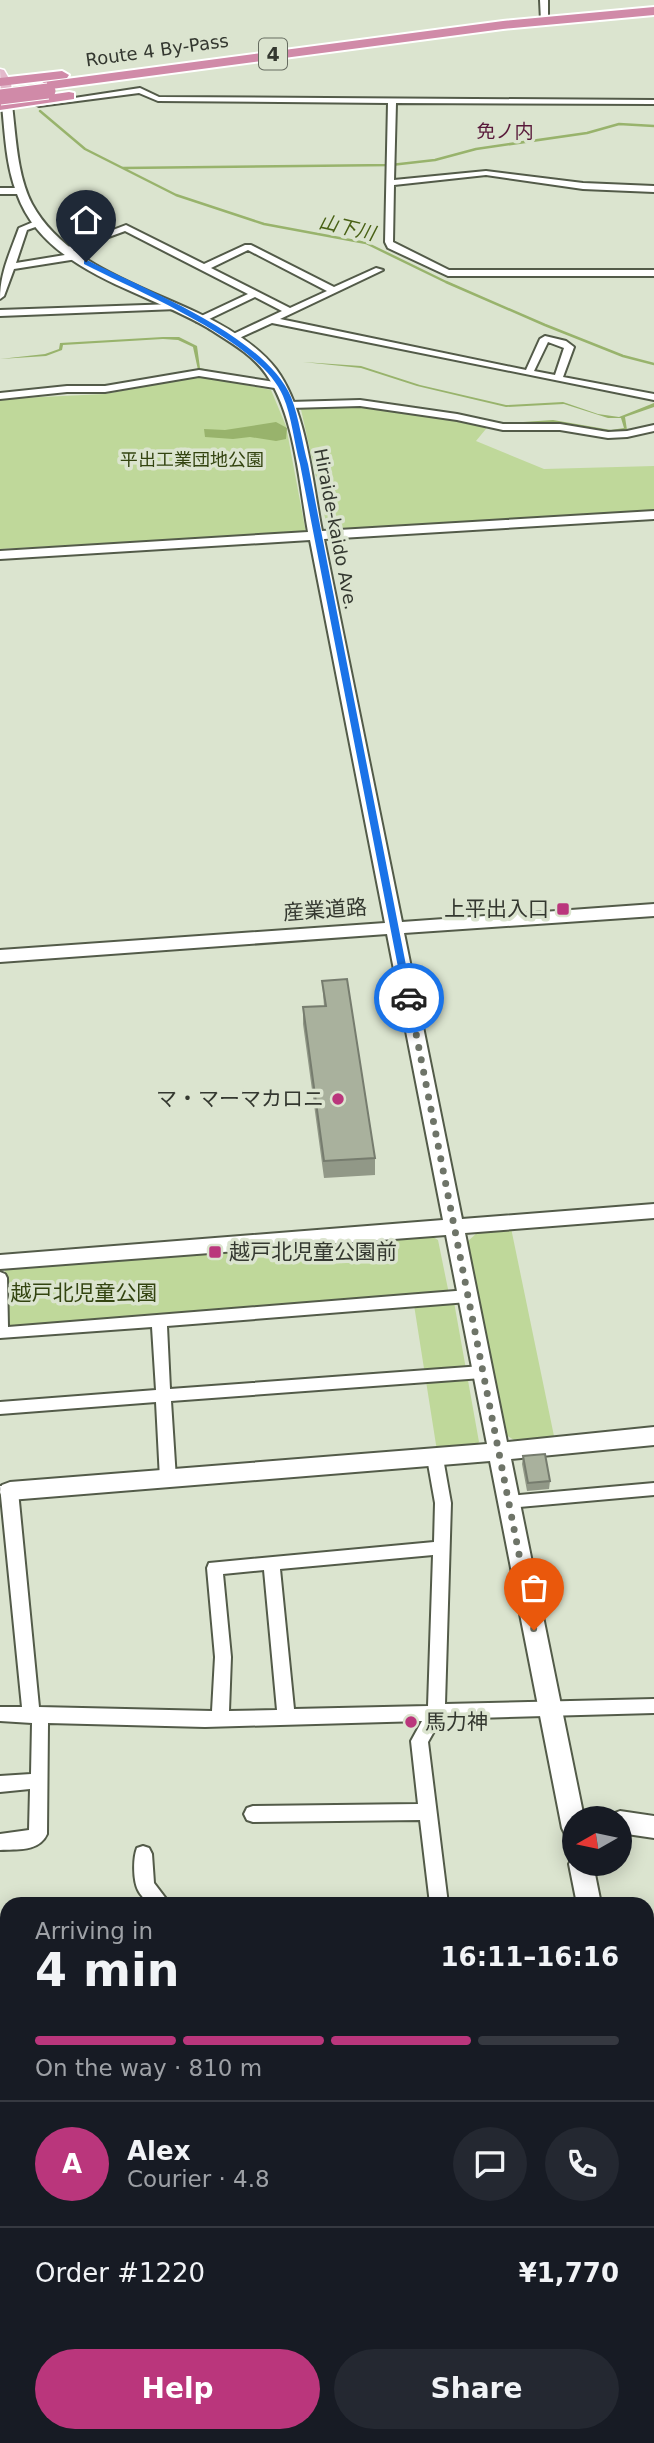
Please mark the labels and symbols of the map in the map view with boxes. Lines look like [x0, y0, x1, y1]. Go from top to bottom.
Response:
street label: Route 4 By-Pass [84, 30, 230, 70]
road number: 4 [259, 38, 287, 70]
district label: 免ノ内 [476, 120, 534, 142]
pin [56, 190, 116, 262]
water label: 山下川 [317, 210, 379, 245]
street label: Hiraide-kaido Ave. [310, 447, 362, 611]
park label: 平出工業団地公園 [120, 449, 264, 470]
street label: 産業道路 [282, 895, 368, 925]
place label: 上平出入口 [444, 897, 549, 921]
marker: 上平出入口 [555, 901, 571, 917]
courier [374, 963, 444, 1033]
place label: マ・マーマカロニ [156, 1087, 324, 1111]
marker: マ・マーマカロニ [330, 1091, 346, 1107]
place label: 越戸北児童公園前 [229, 1240, 397, 1264]
marker: 越戸北児童公園前 [207, 1244, 223, 1260]
park label: 越戸北児童公園 [11, 1281, 158, 1305]
pin [504, 1558, 564, 1630]
place label: 馬力神 [425, 1710, 488, 1734]
marker: 馬力神 [403, 1714, 419, 1730]
north arrow [562, 1806, 632, 1876]

